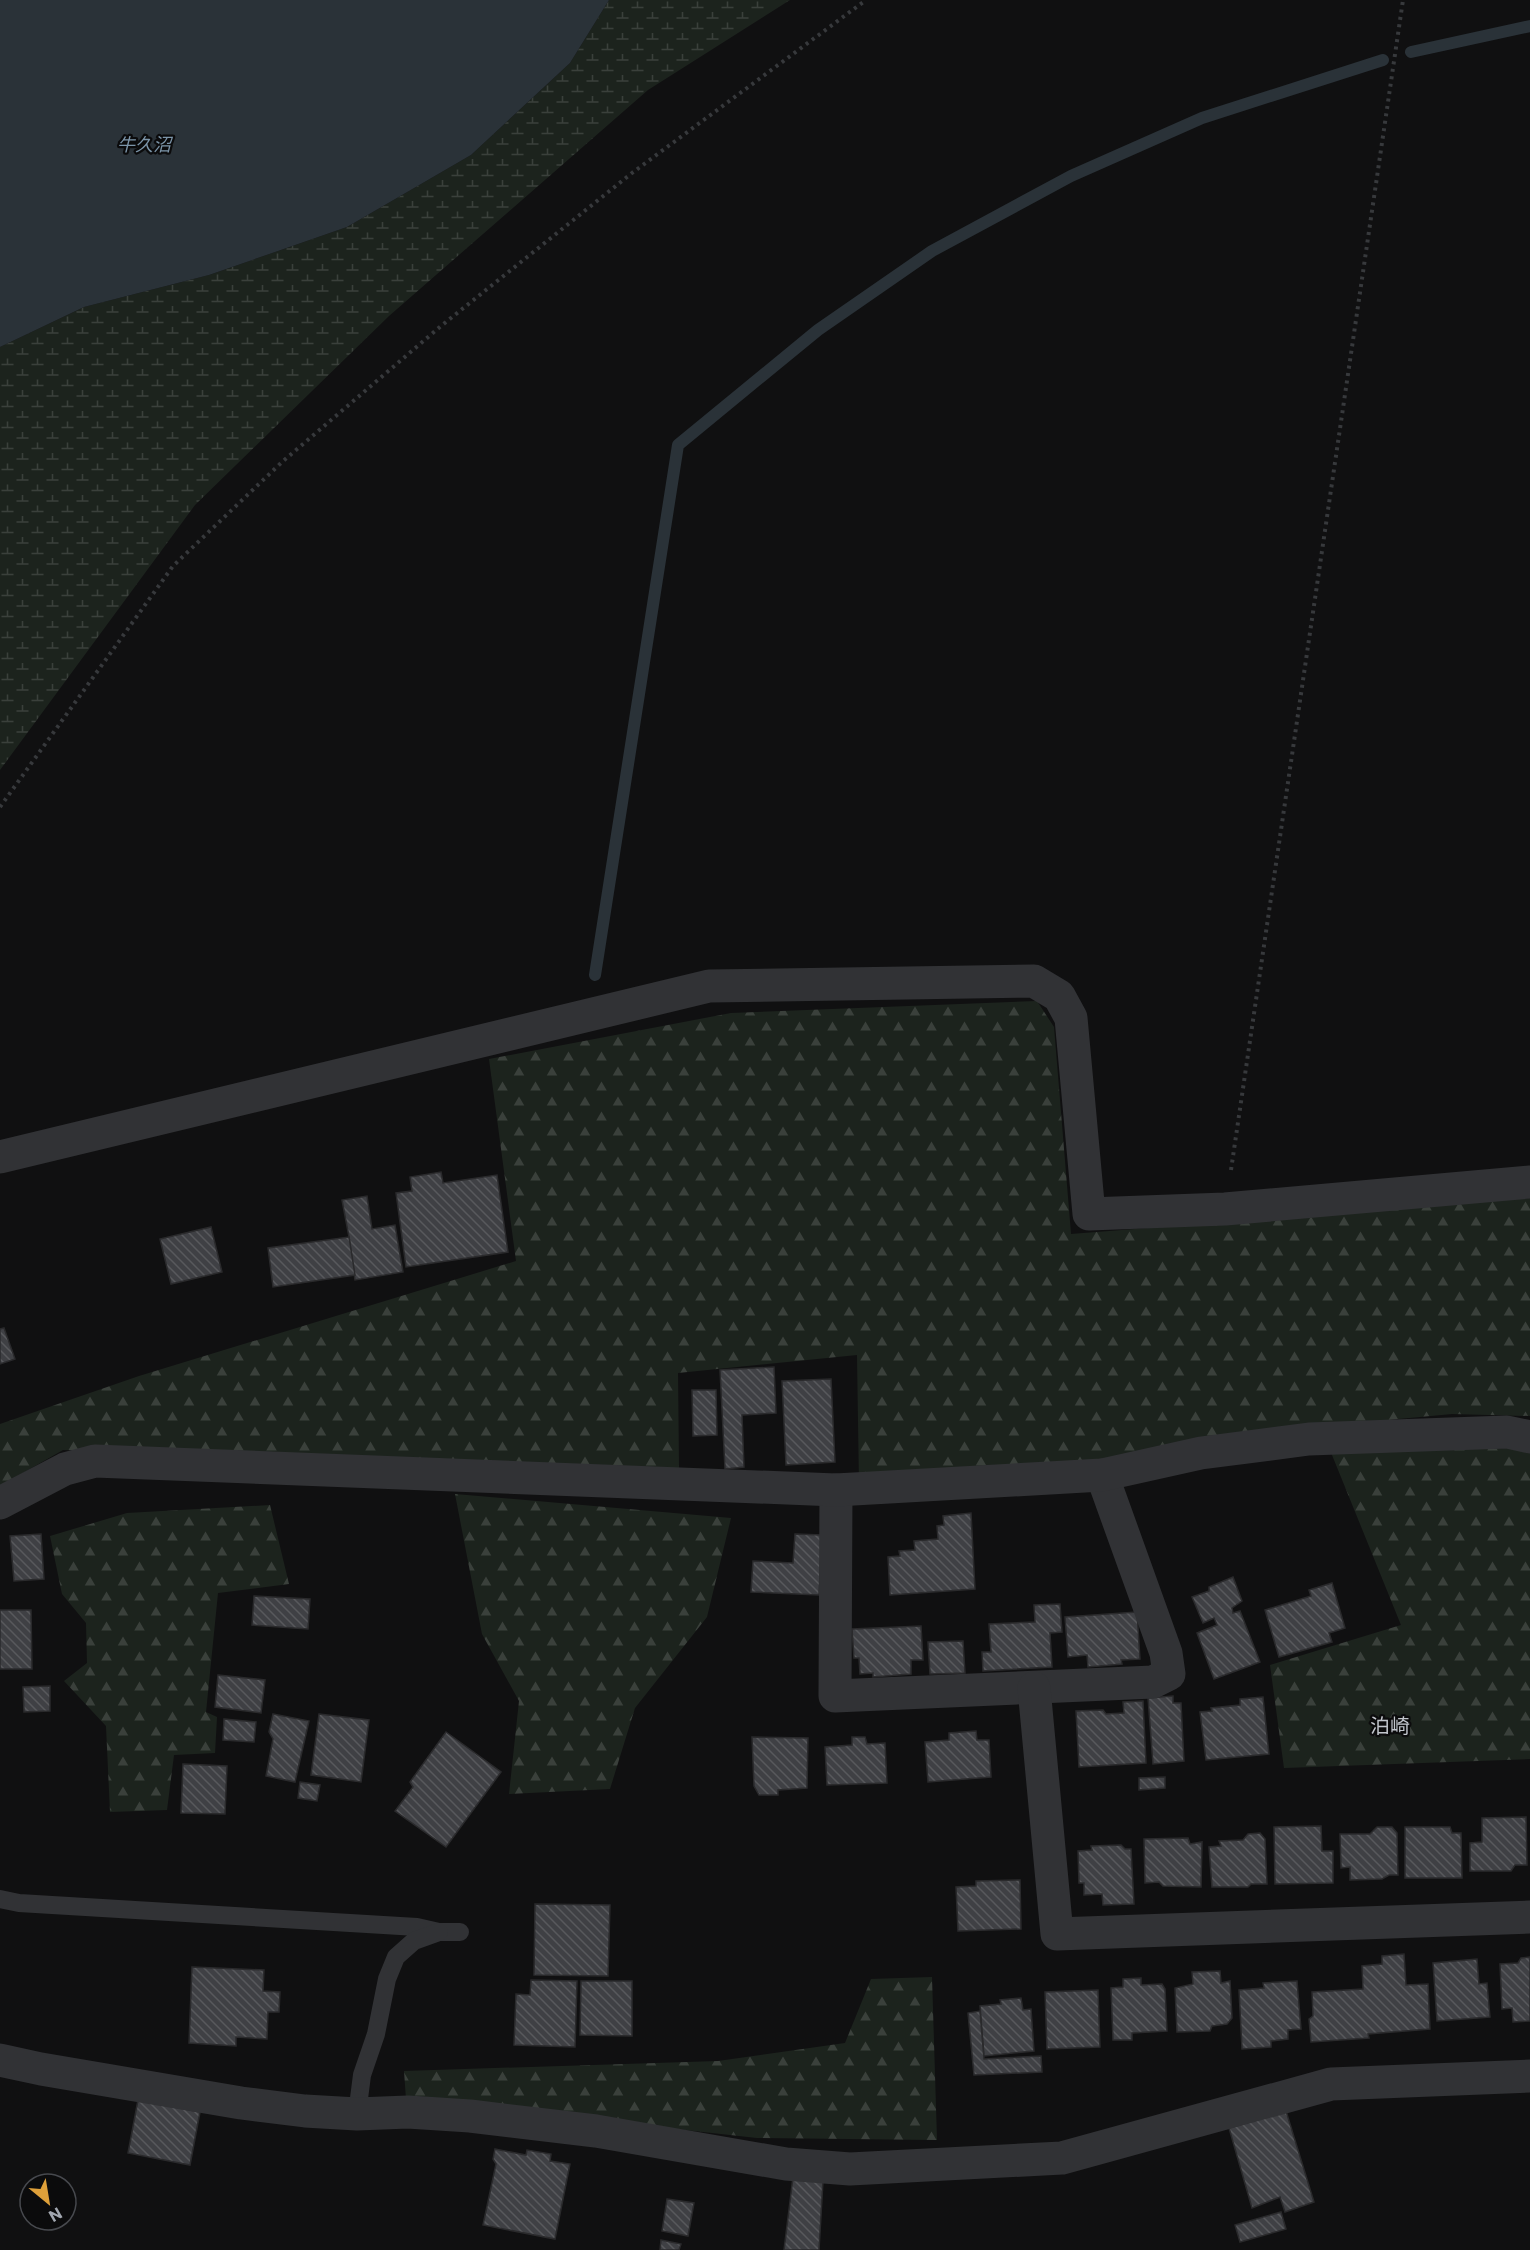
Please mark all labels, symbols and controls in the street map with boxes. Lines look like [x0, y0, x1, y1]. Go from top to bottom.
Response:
water label: 牛久沼 [117, 133, 174, 155]
district label: 泊崎 [1370, 1713, 1410, 1737]
north arrow [18, 2172, 78, 2232]
text: N [46, 2204, 66, 2227]

